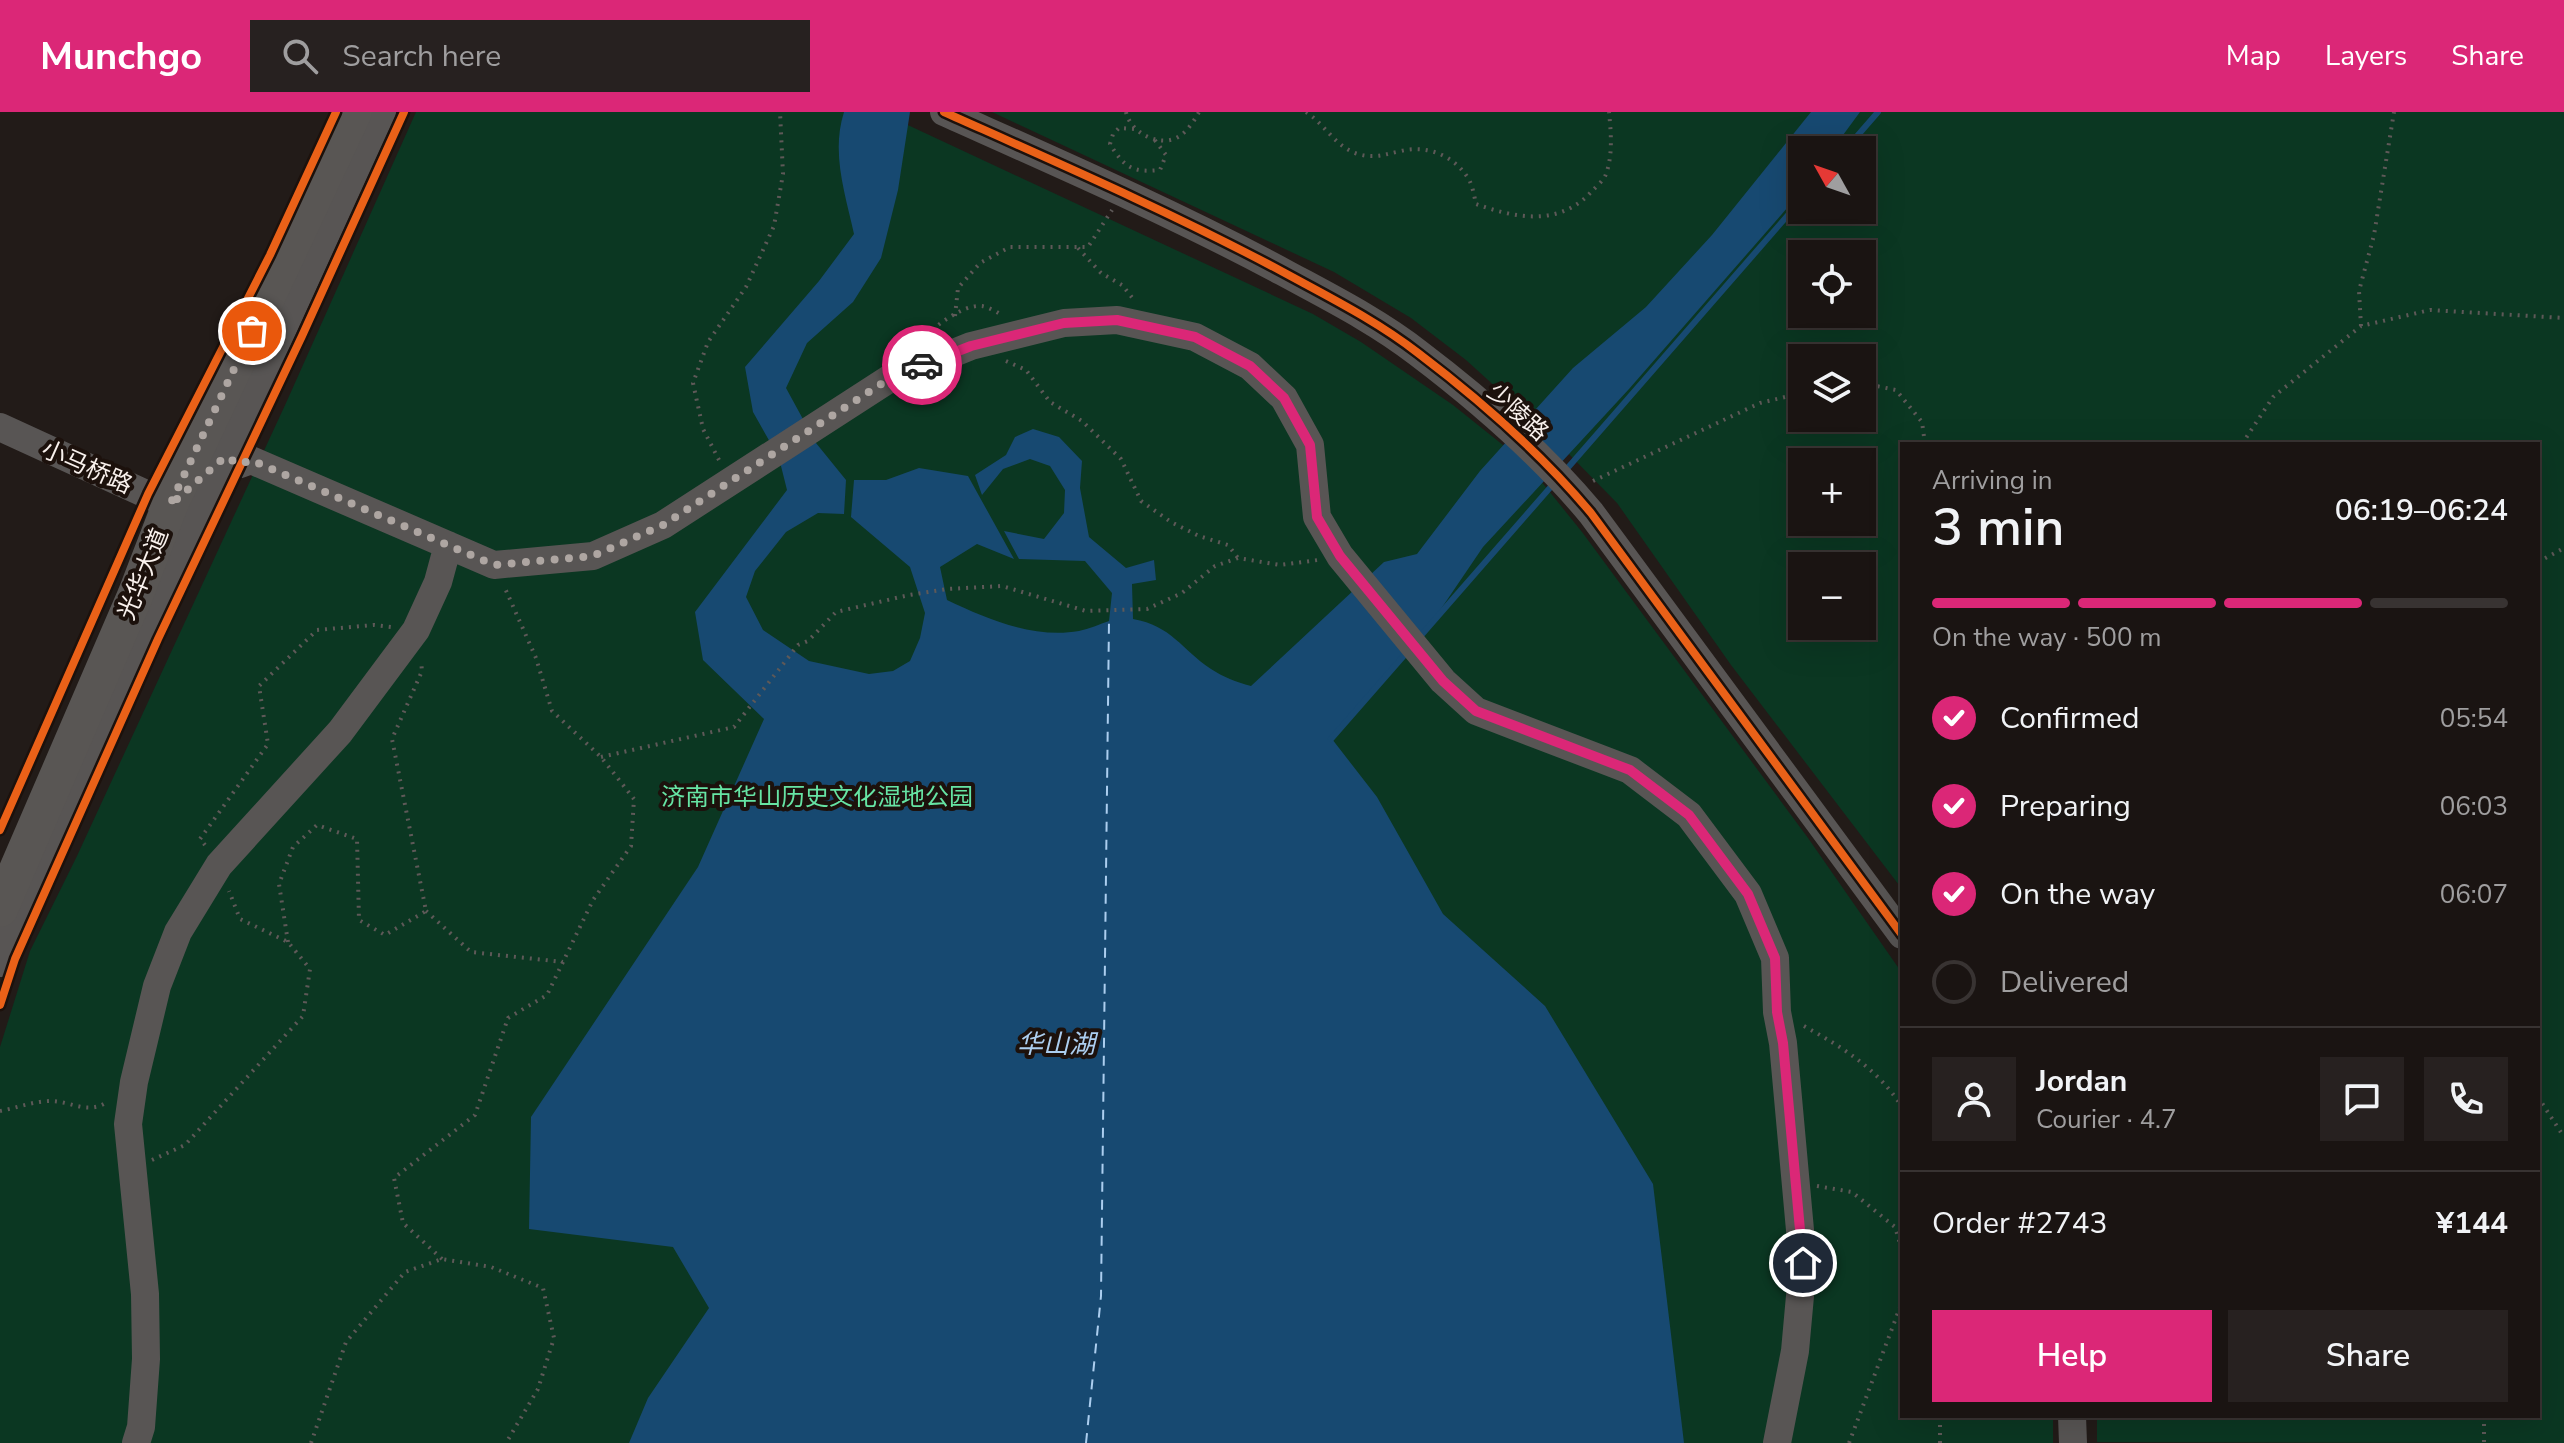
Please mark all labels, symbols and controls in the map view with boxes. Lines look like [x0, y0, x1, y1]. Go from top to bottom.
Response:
search box [250, 20, 810, 92]
text: Munchgo [40, 31, 202, 82]
icon: search [278, 34, 322, 78]
text: Search here [342, 36, 501, 77]
text: Map [2226, 37, 2281, 75]
text: Layers [2325, 37, 2407, 75]
text: Share [2451, 37, 2524, 75]
north arrow [1788, 136, 1876, 224]
map controls [1788, 136, 1876, 640]
button: locate [1788, 240, 1876, 328]
pin [218, 297, 286, 365]
icon: bag [230, 309, 274, 353]
courier [882, 325, 962, 405]
icon: car [900, 343, 944, 387]
button: layers [1788, 344, 1876, 432]
street label: 少陵路 [1481, 376, 1555, 448]
street label: 小马桥路 [37, 433, 137, 501]
button: + [1788, 448, 1876, 536]
text: Arriving in [1932, 463, 2053, 498]
text: 06:19–06:24 [2335, 490, 2508, 531]
text: 3 min [1932, 492, 2065, 563]
street label: 光华大道 [110, 524, 176, 624]
button: − [1788, 552, 1876, 640]
text: On the way · 500 m [1932, 620, 2161, 655]
icon: check [1932, 696, 1976, 740]
text: Confirmed [2000, 698, 2140, 739]
text: 05:54 [2440, 701, 2508, 736]
park label: 济南市华山历史文化湿地公园 [661, 781, 973, 813]
icon: check [1932, 784, 1976, 828]
text: Preparing [2000, 786, 2131, 827]
text: 06:03 [2440, 789, 2508, 824]
icon: check [1932, 872, 1976, 916]
text: On the way [2000, 874, 2155, 915]
text: 06:07 [2440, 877, 2508, 912]
text: Delivered [2000, 962, 2129, 1003]
water label: 华山湖 [1017, 1027, 1099, 1062]
button: person [1932, 1057, 2016, 1141]
button: chat [2320, 1057, 2404, 1141]
button: phone [2424, 1057, 2508, 1141]
text: Jordan [2036, 1061, 2127, 1102]
text: Courier · 4.7 [2036, 1102, 2177, 1137]
text: Order #2743 [1932, 1203, 2107, 1244]
text: ¥144 [2436, 1203, 2508, 1244]
pin [1769, 1229, 1837, 1297]
icon: home [1781, 1241, 1825, 1285]
button: Help [1932, 1310, 2212, 1402]
button: Share [2228, 1310, 2508, 1402]

